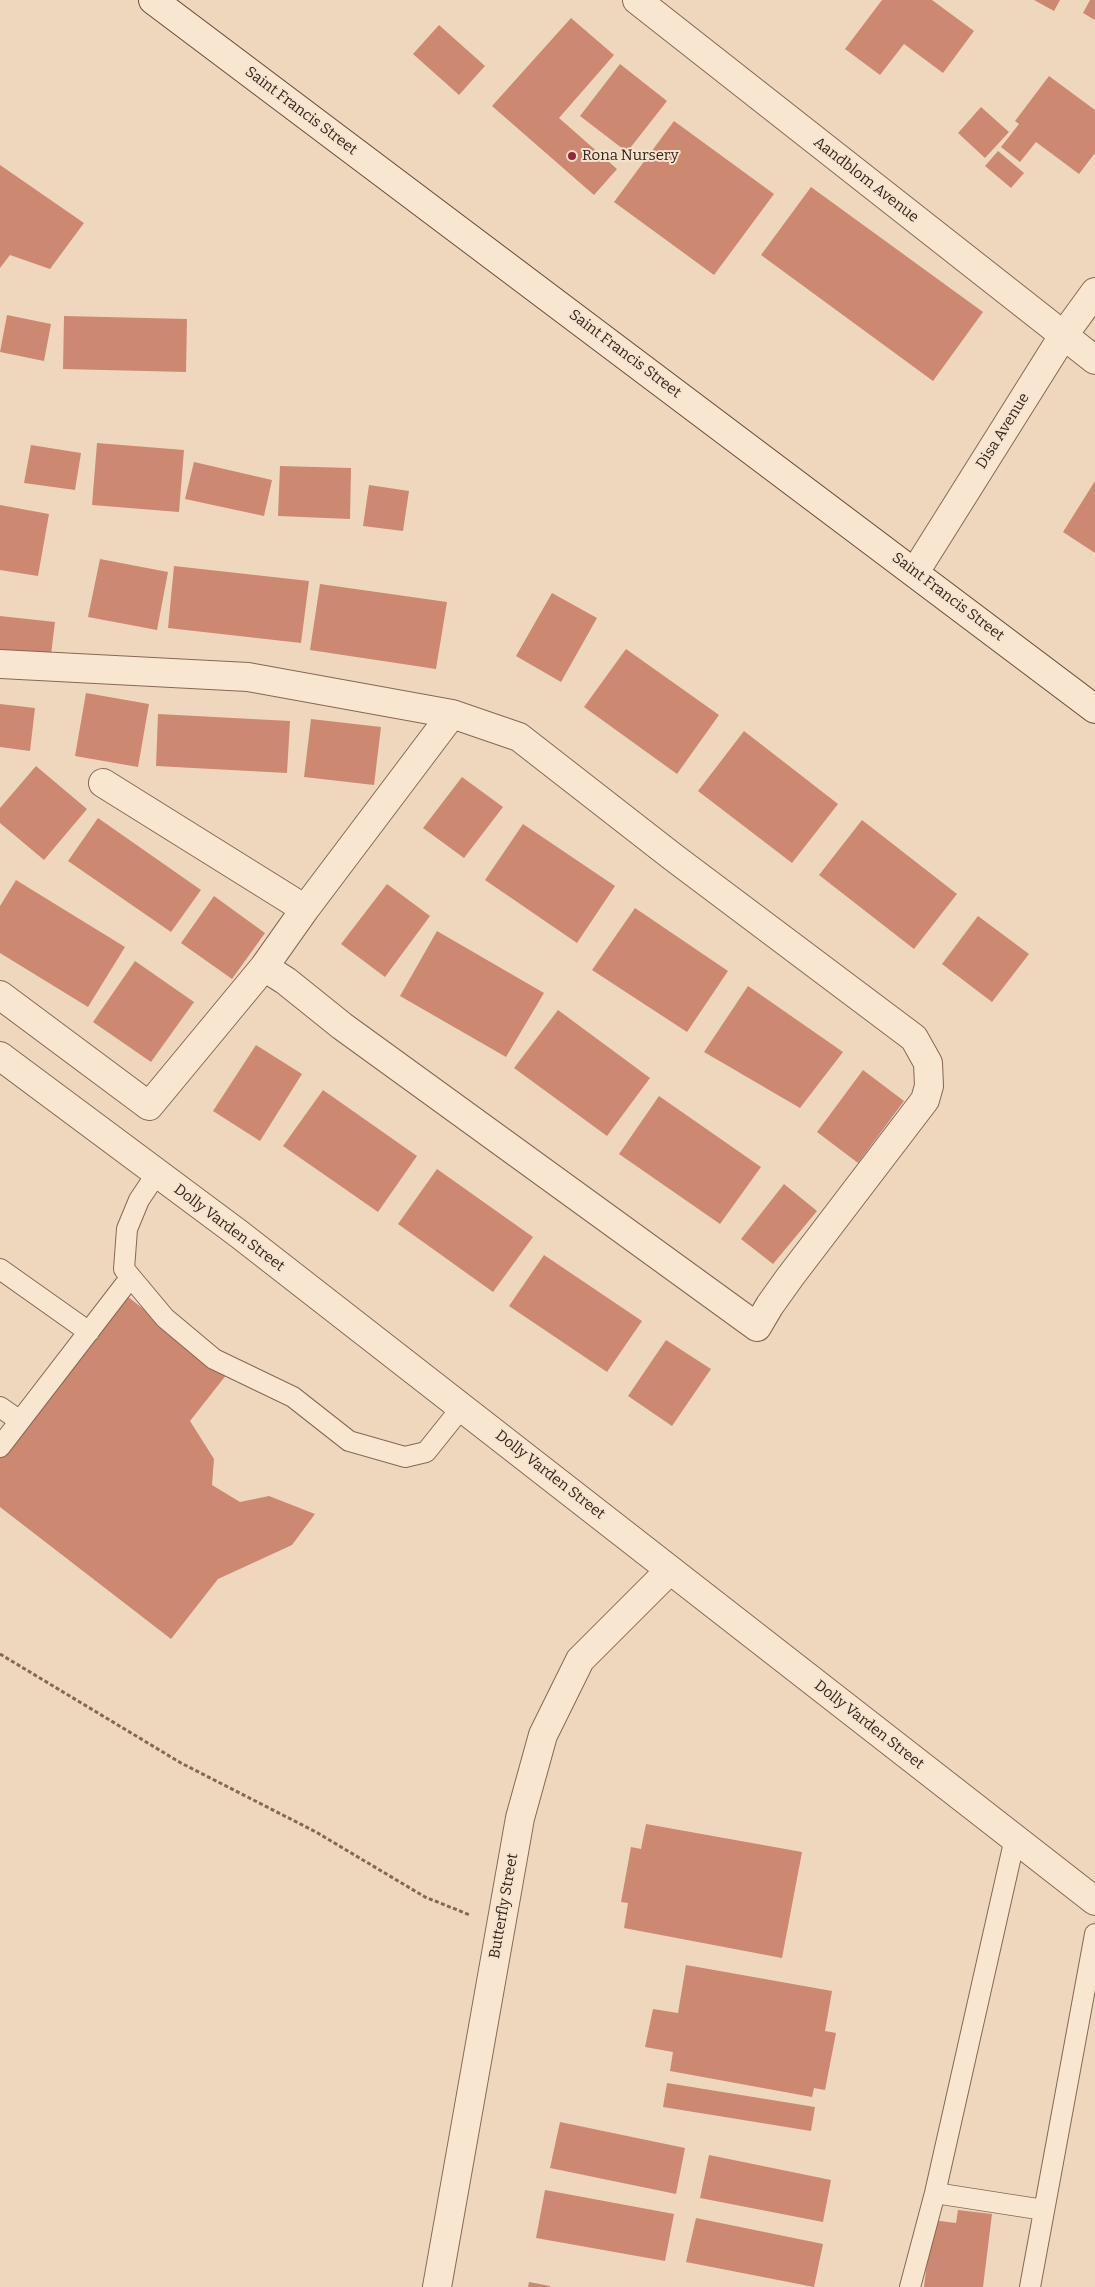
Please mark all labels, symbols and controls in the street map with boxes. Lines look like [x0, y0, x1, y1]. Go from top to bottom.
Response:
street label: Saint Francis Street [241, 63, 361, 159]
street label: Aandblom Avenue [810, 133, 922, 227]
place label: Rona Nursery [582, 147, 679, 165]
marker: Rona Nursery [566, 150, 578, 162]
street label: Saint Francis Street [565, 306, 685, 402]
street label: Disa Avenue [973, 390, 1033, 472]
street label: Saint Francis Street [888, 549, 1008, 645]
street label: Dolly Varden Street [170, 1180, 288, 1276]
street label: Dolly Varden Street [492, 1427, 608, 1523]
street label: Dolly Varden Street [811, 1677, 927, 1773]
street label: Butterfly Street [486, 1852, 522, 1960]

